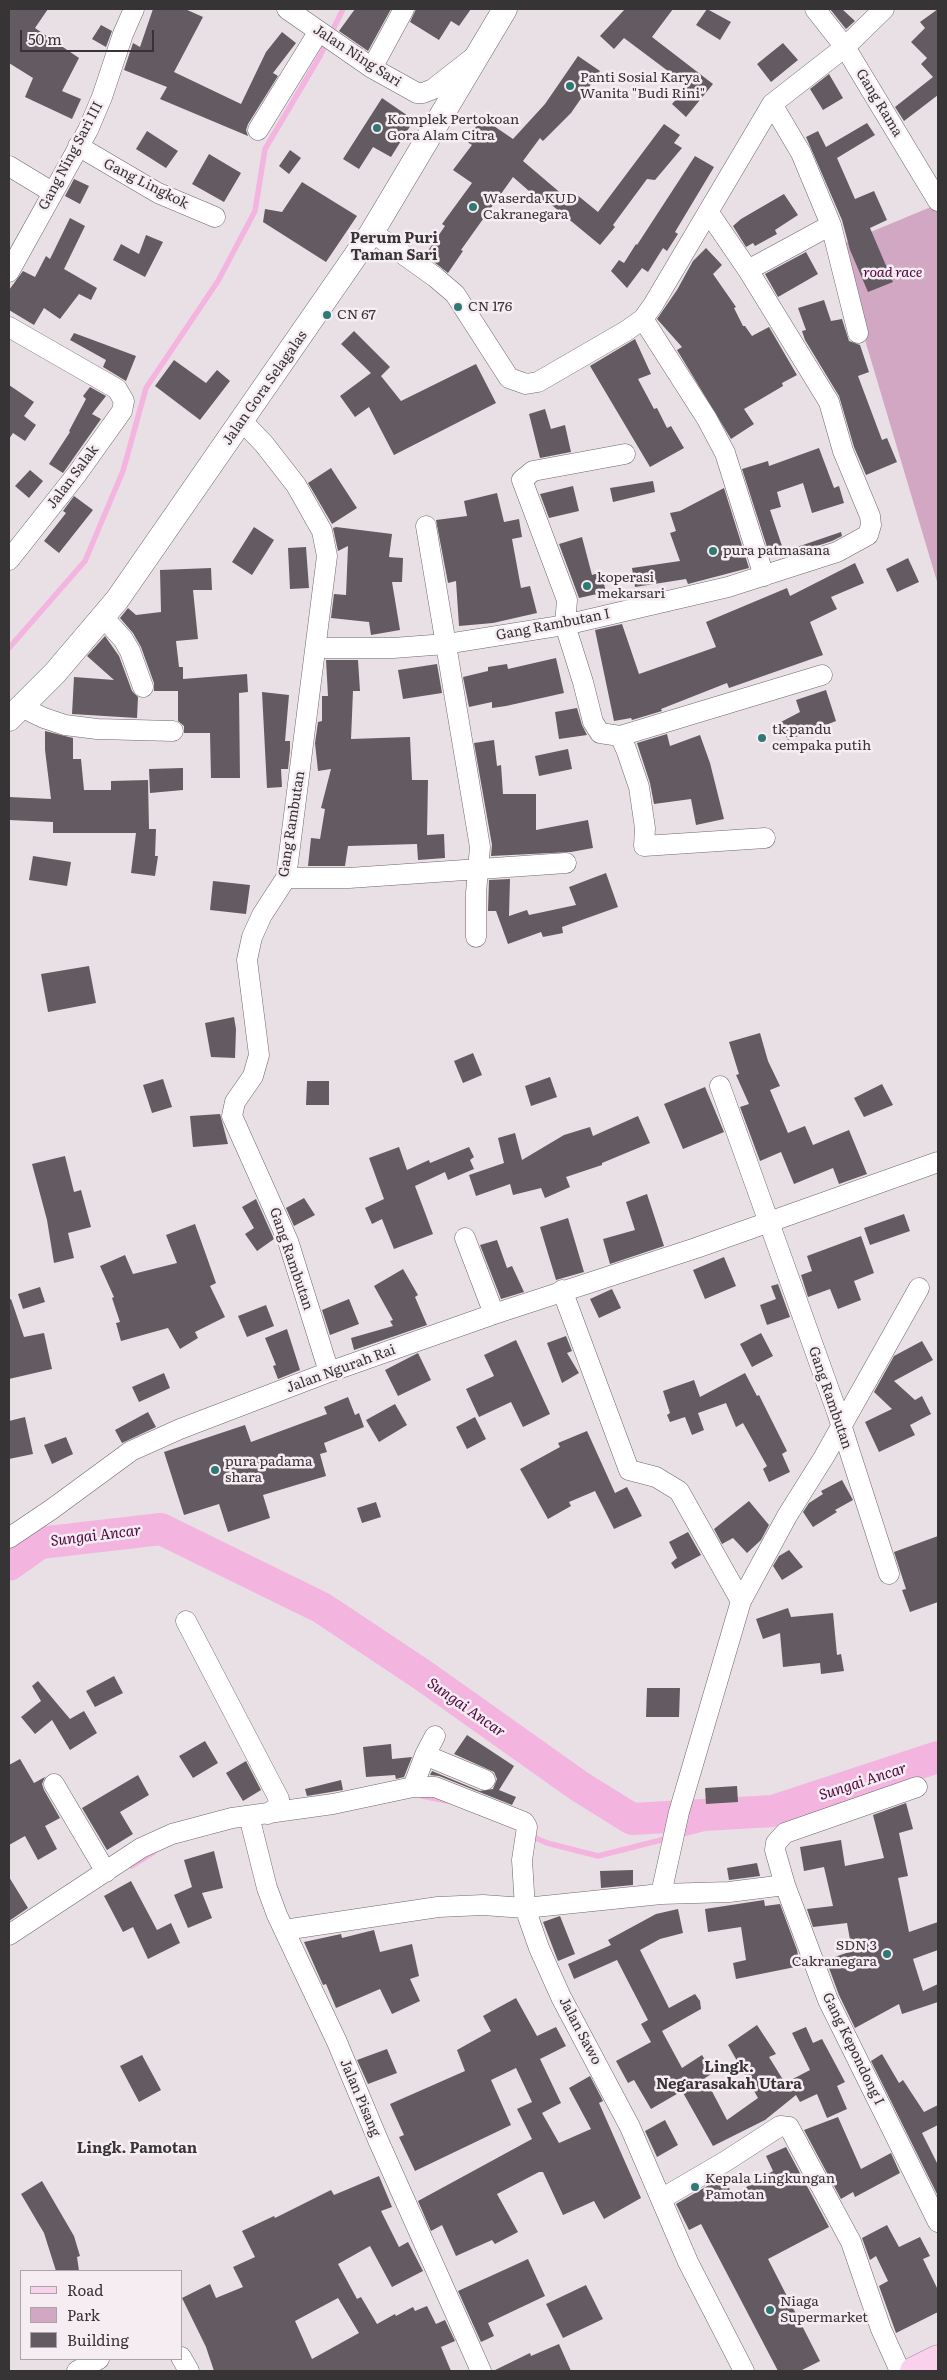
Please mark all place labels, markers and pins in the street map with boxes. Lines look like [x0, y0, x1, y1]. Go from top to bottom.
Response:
place label: Panti Sosial Karya Wanita "Budi Rini" [580, 70, 705, 102]
marker: Panti Sosial Karya Wanita "Budi Rini" [564, 80, 576, 92]
place label: Komplek Pertokoan Gora Alam Citra [387, 112, 519, 144]
marker: Komplek Pertokoan Gora Alam Citra [371, 122, 383, 134]
place label: Waserda KUD Cakranegara [483, 191, 577, 223]
marker: Waserda KUD Cakranegara [467, 201, 479, 213]
place label: CN 176 [468, 299, 512, 315]
marker: CN 176 [452, 301, 464, 313]
place label: CN 67 [337, 307, 376, 323]
marker: CN 67 [321, 309, 333, 321]
place label: pura patmasana [723, 543, 830, 559]
marker: pura patmasana [707, 545, 719, 557]
place label: koperasi mekarsari [597, 570, 665, 602]
marker: koperasi mekarsari [581, 580, 593, 592]
place label: tk pandu cempaka putih [772, 722, 871, 754]
marker: tk pandu cempaka putih [756, 732, 768, 744]
place label: pura padama shara [225, 1454, 313, 1486]
marker: pura padama shara [209, 1464, 221, 1476]
place label: SDN 3 Cakranegara [792, 1938, 877, 1970]
marker: SDN 3 Cakranegara [881, 1948, 893, 1960]
place label: Kepala Lingkungan Pamotan [705, 2171, 835, 2204]
marker: Kepala Lingkungan Pamotan [689, 2181, 701, 2193]
place label: Niaga Supermarket [780, 2294, 868, 2326]
marker: Niaga Supermarket [764, 2304, 776, 2316]

